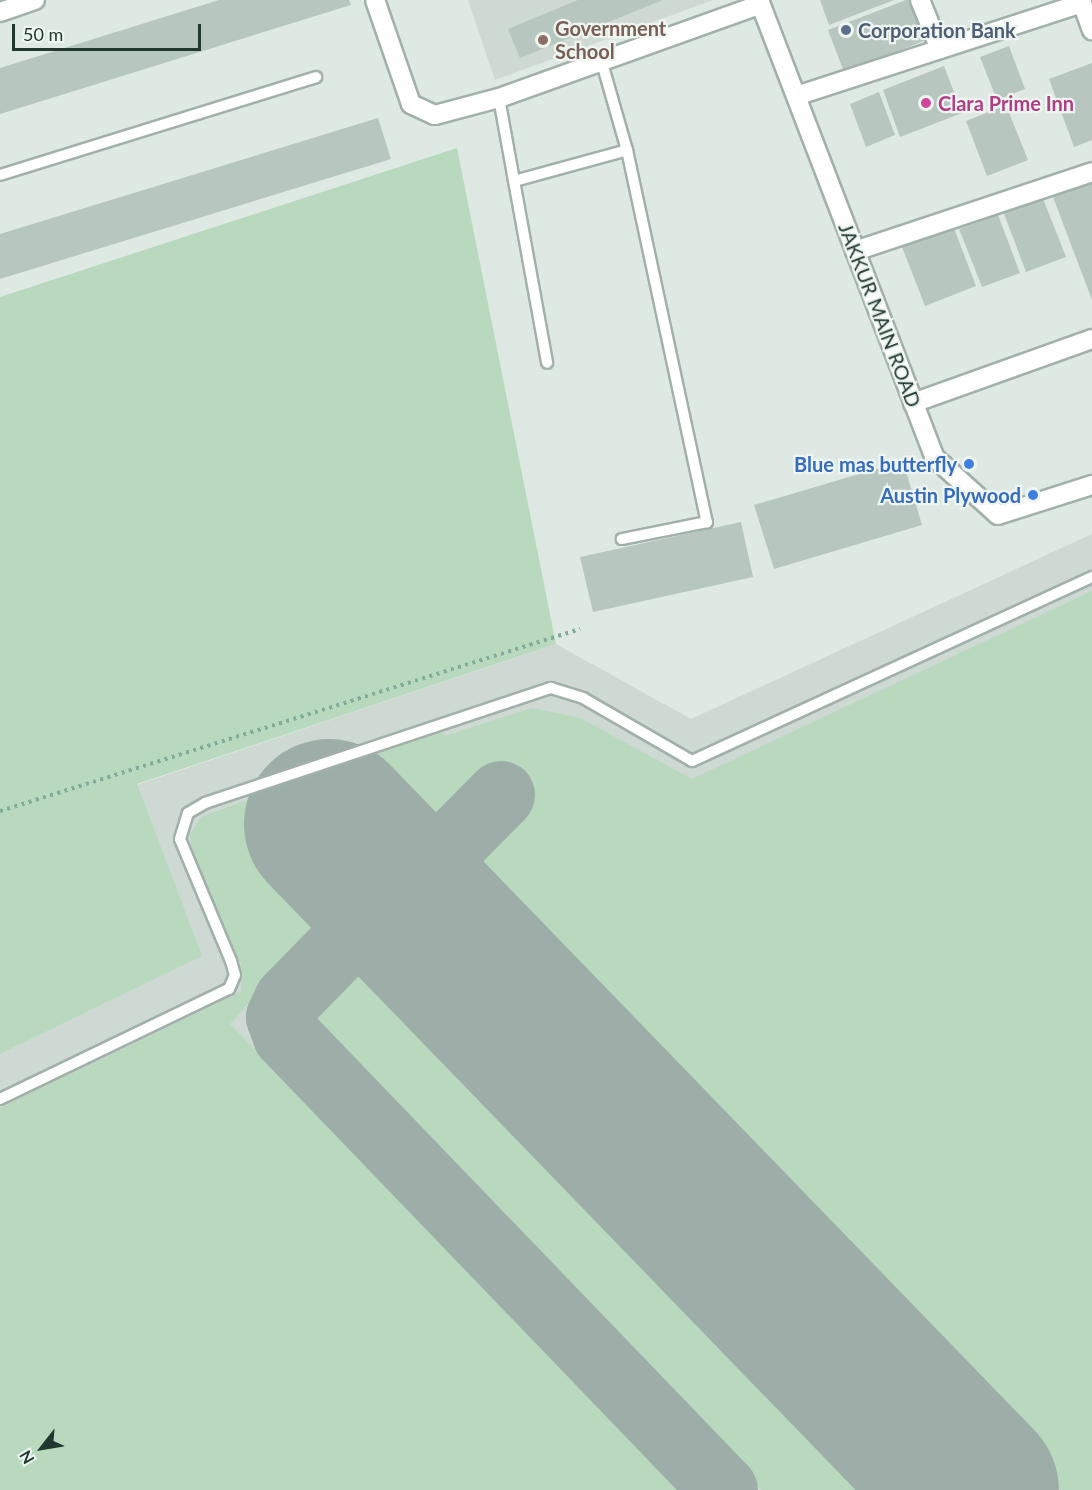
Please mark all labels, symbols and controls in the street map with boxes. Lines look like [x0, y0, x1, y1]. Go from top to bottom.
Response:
scale bar [15, 12, 204, 50]
place label: Government School [555, 16, 666, 63]
place label: Corporation Bank [858, 18, 1016, 42]
text: 50 m [23, 23, 63, 45]
marker: Corporation Bank [839, 23, 853, 37]
marker: Government School [536, 33, 550, 47]
place label: Clara Prime Inn [938, 91, 1074, 115]
marker: Clara Prime Inn [919, 96, 933, 110]
street label: JAKKUR MAIN ROAD [834, 219, 926, 411]
place label: Blue mas butterfly [794, 452, 957, 476]
marker: Blue mas butterfly [962, 457, 976, 471]
place label: Austin Plywood [880, 483, 1021, 507]
marker: Austin Plywood [1026, 488, 1040, 502]
north arrow [12, 1418, 72, 1478]
text: N [15, 1447, 37, 1468]

